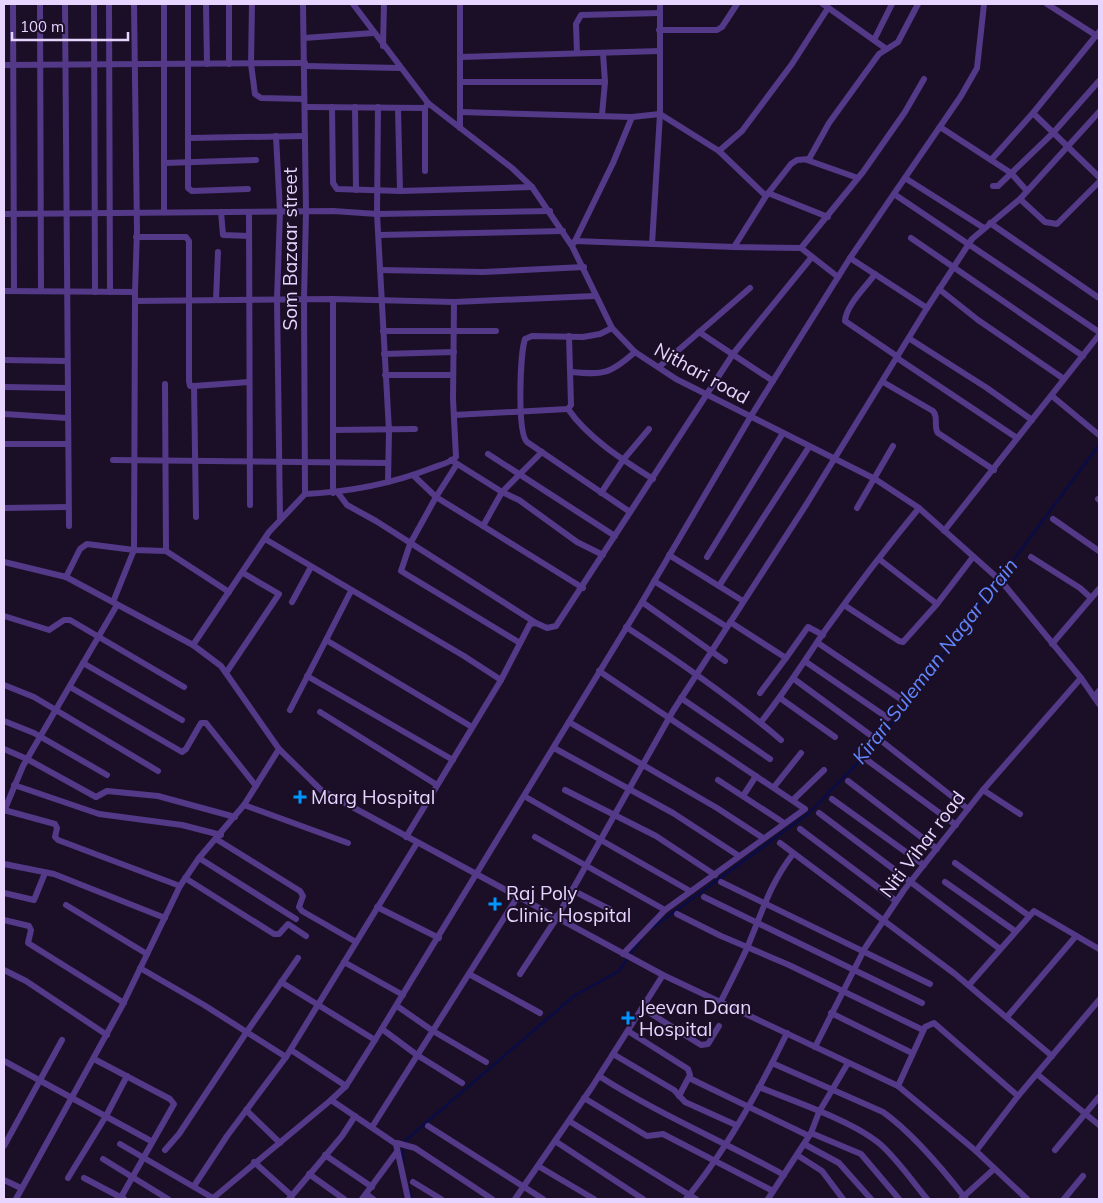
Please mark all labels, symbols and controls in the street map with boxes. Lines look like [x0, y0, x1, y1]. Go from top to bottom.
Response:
scale bar [12, 10, 129, 42]
text: 100 m [20, 17, 64, 36]
street label: Som Bazaar street [278, 167, 302, 331]
street label: Nithari road [650, 337, 754, 409]
water label: Kirari Suleman Nagar Drain [847, 553, 1023, 768]
place label: Marg Hospital [311, 785, 435, 809]
street label: Niti Vihar road [874, 786, 970, 902]
marker: Marg Hospital [293, 790, 307, 804]
place label: Raj Poly Clinic Hospital [506, 881, 631, 927]
marker: Raj Poly Clinic Hospital [488, 897, 502, 911]
place label: Jeevan Daan Hospital [639, 995, 751, 1041]
marker: Jeevan Daan Hospital [621, 1011, 635, 1025]

